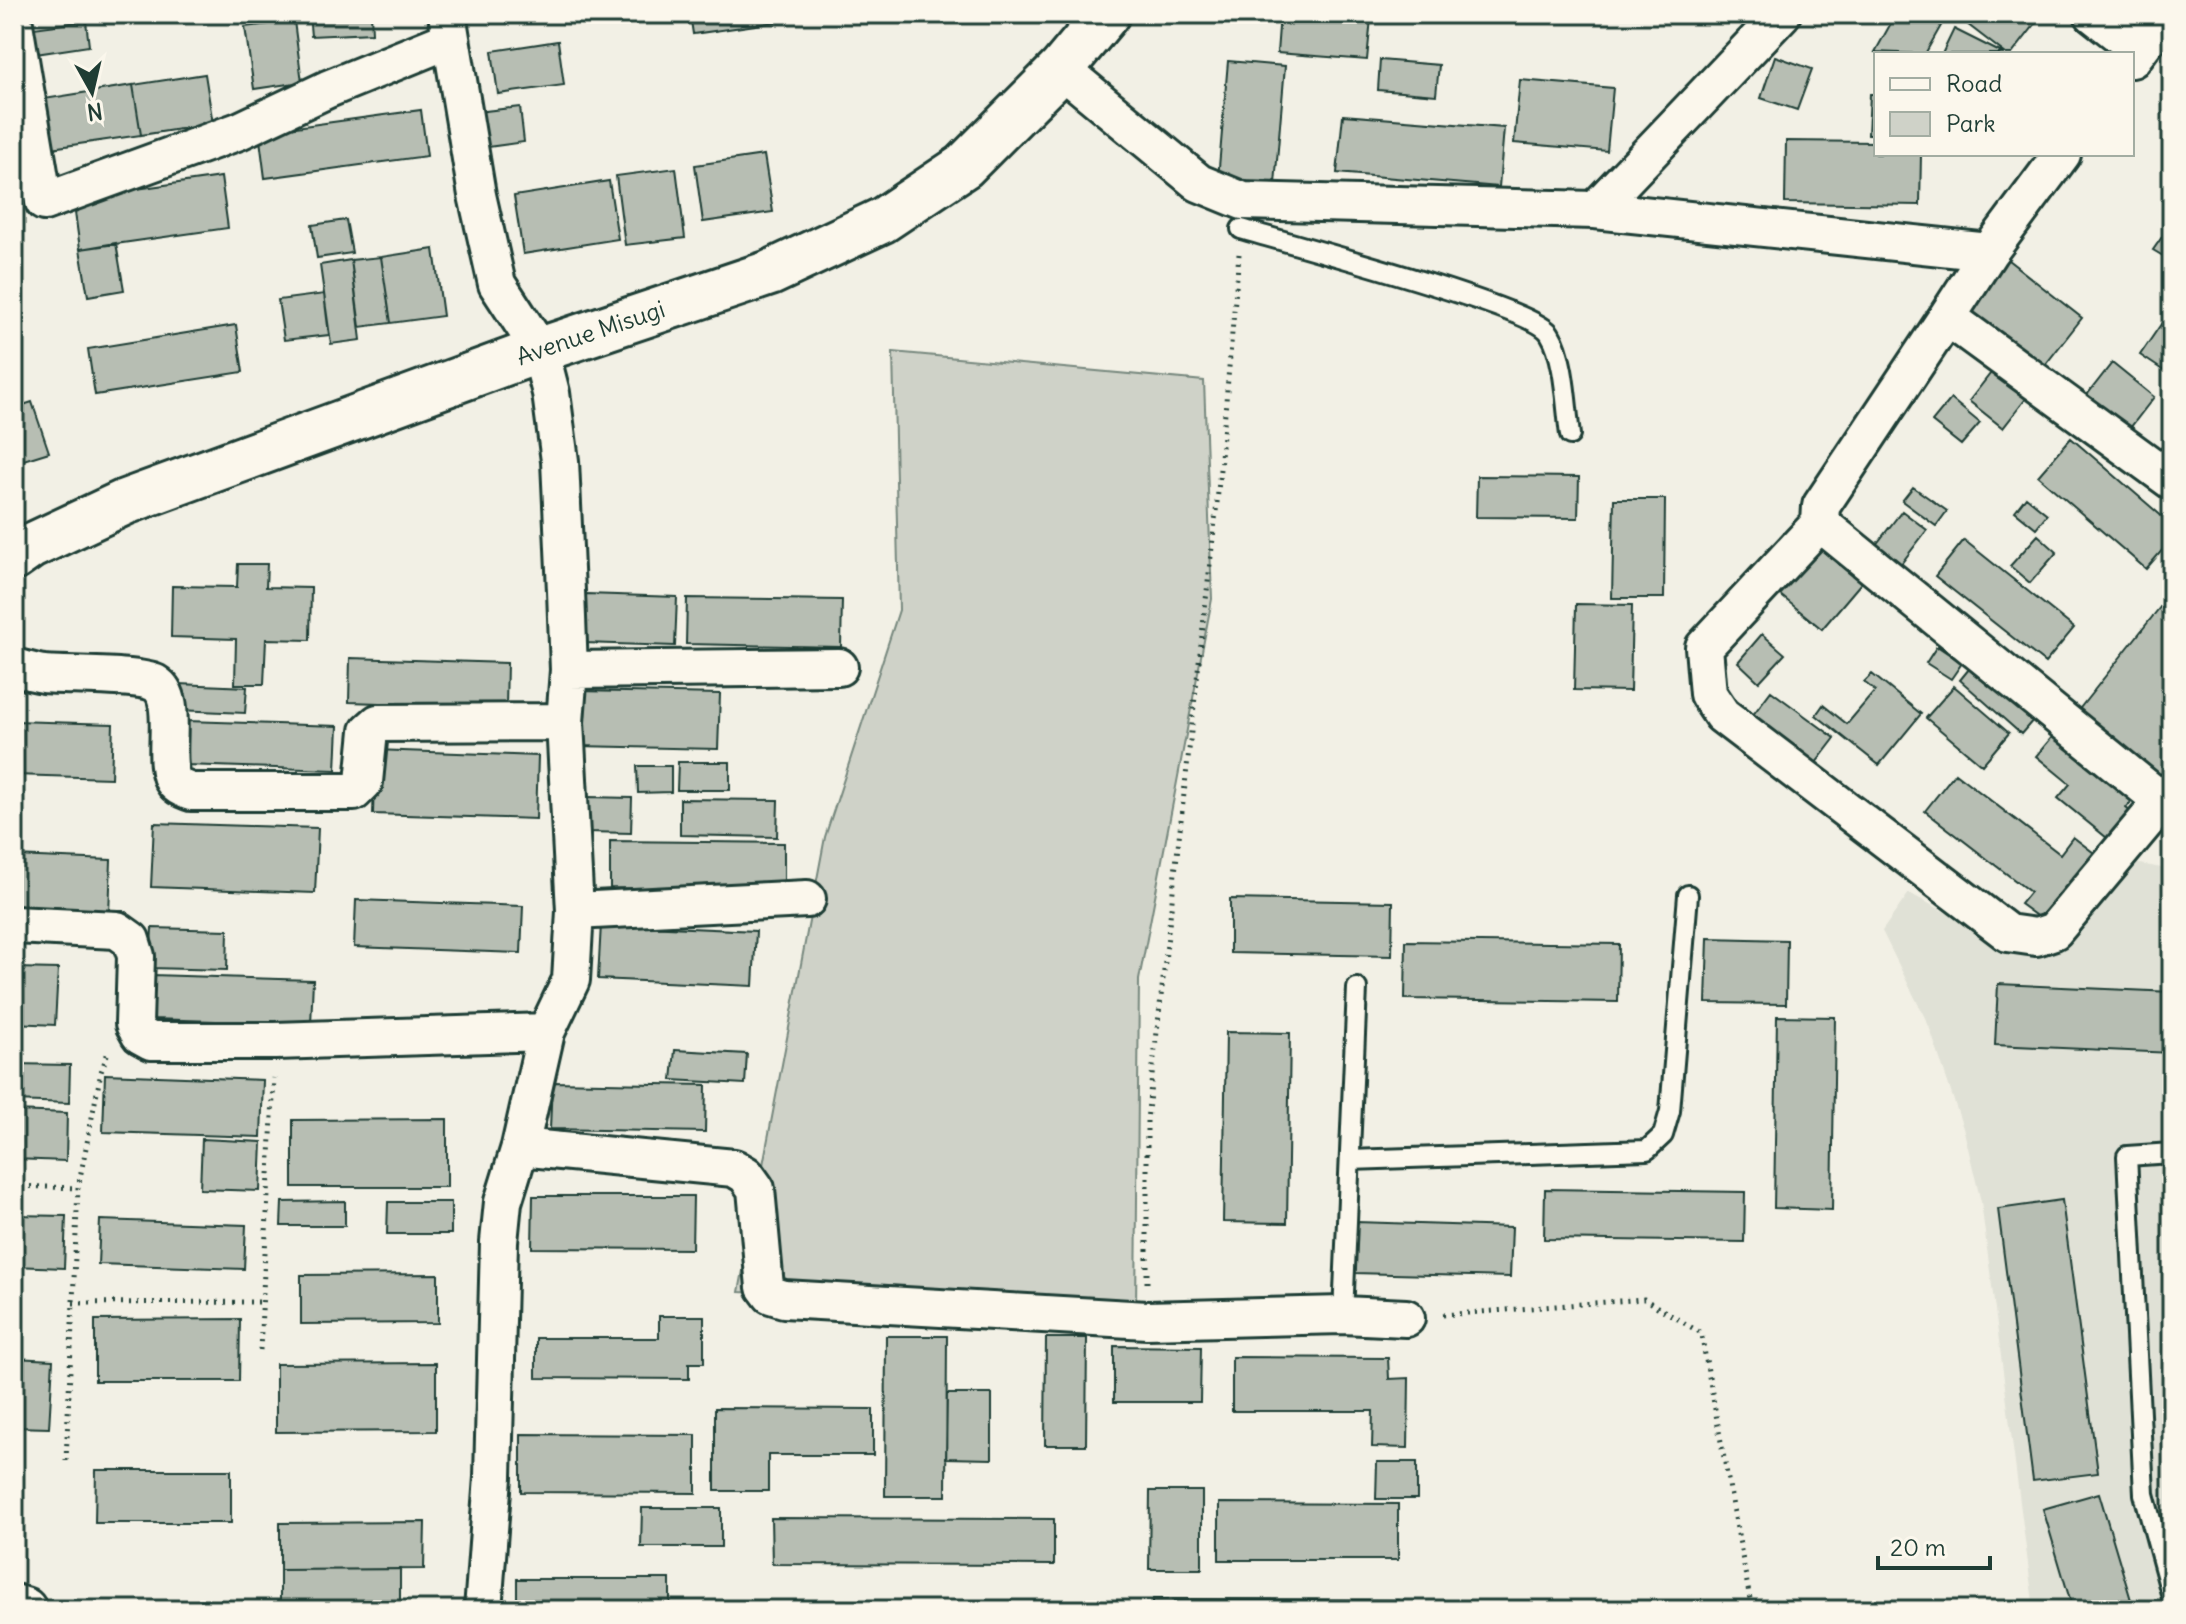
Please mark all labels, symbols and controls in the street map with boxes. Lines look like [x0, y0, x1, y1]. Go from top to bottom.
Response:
north arrow [52, 52, 132, 132]
legend [1874, 52, 2134, 156]
text: Road [1946, 68, 2002, 98]
text: N [85, 97, 104, 127]
text: Park [1946, 108, 1996, 138]
street label: Avenue Misugi [512, 293, 668, 371]
scale bar [1878, 1520, 1990, 1570]
text: 20 m [1890, 1532, 1946, 1562]

